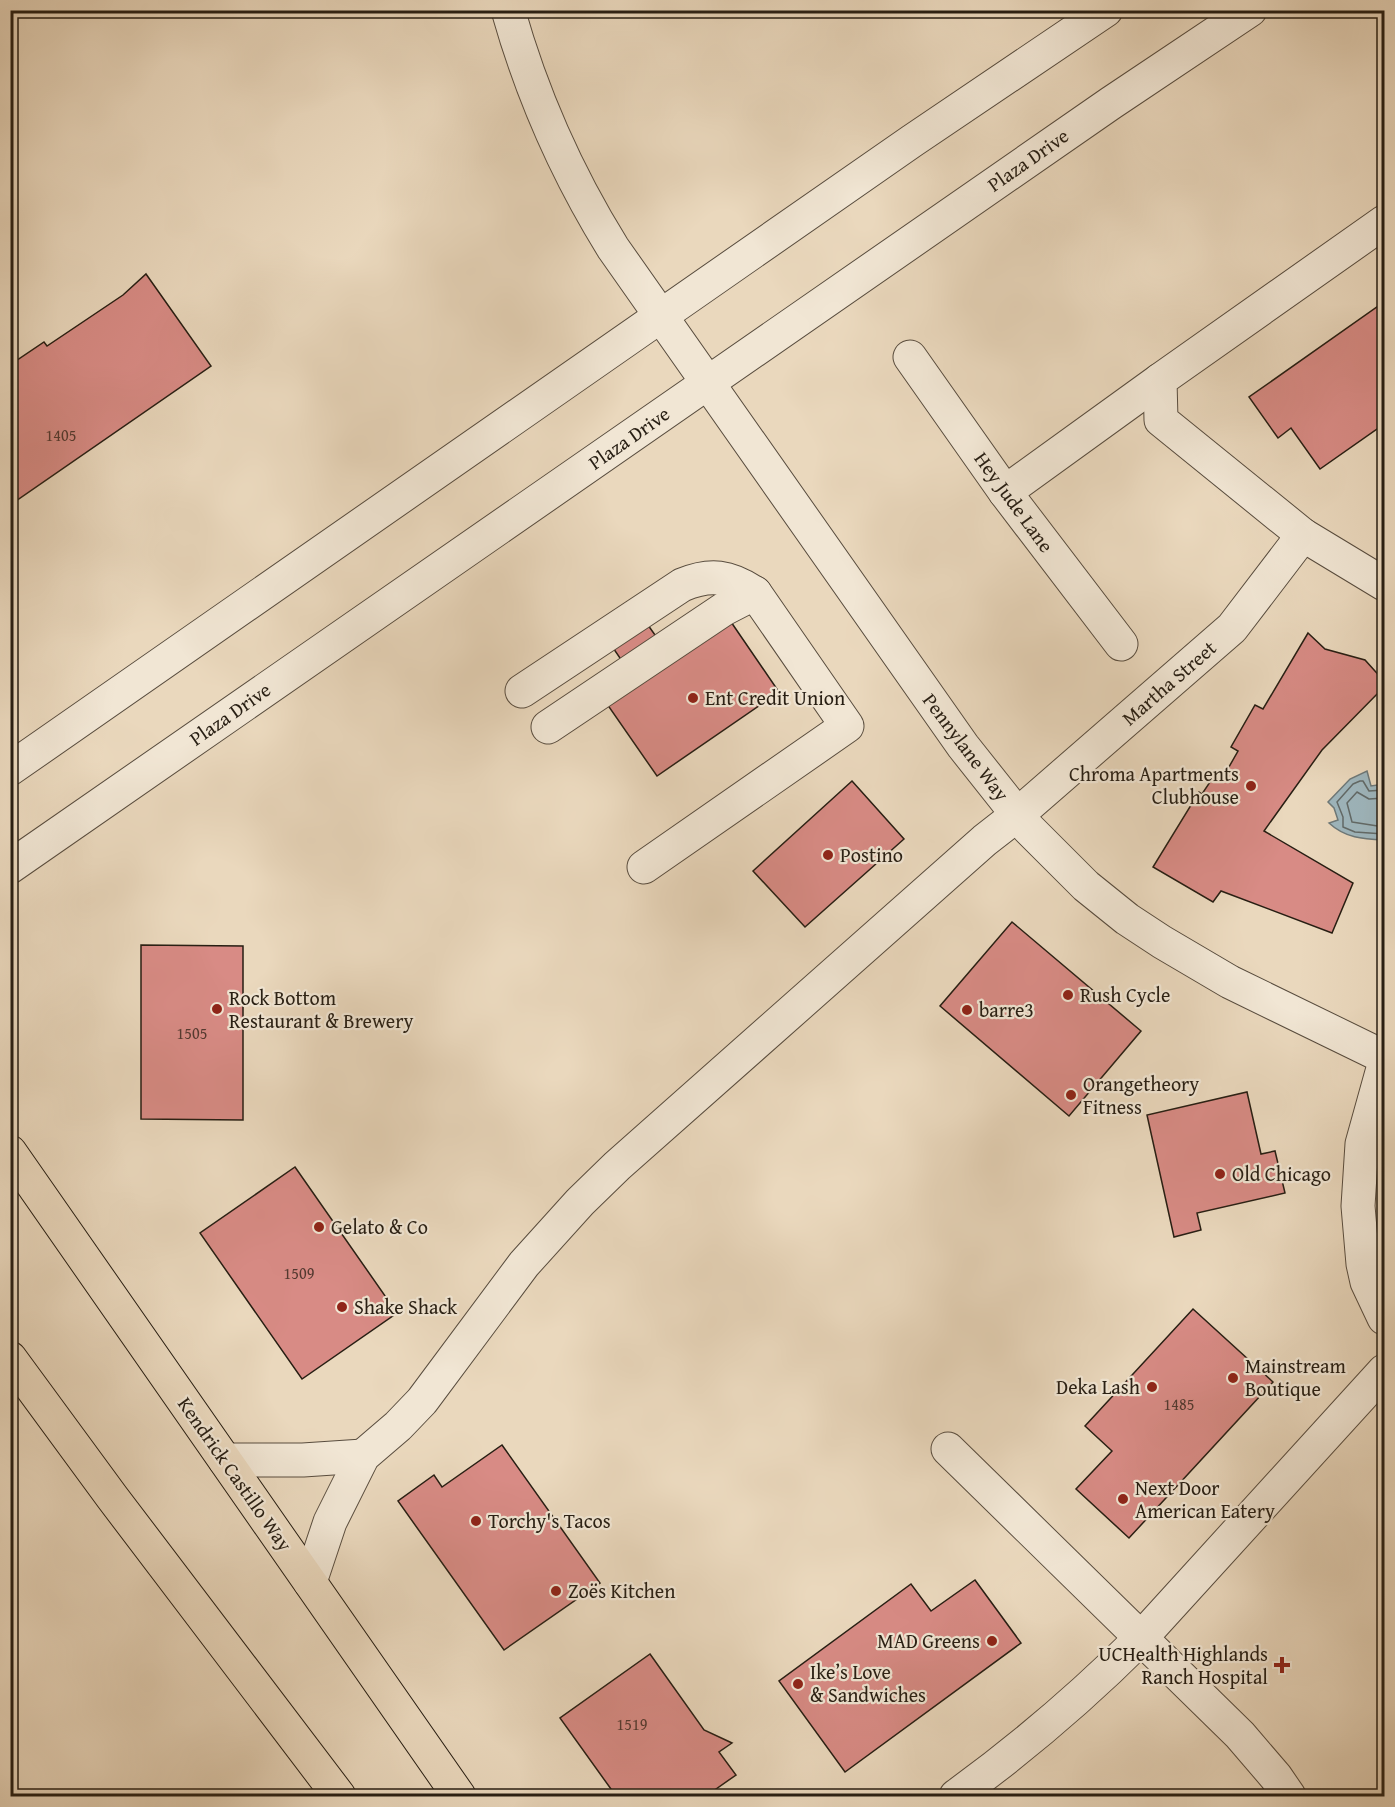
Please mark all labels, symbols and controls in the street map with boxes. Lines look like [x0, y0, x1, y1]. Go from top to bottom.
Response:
street label: Plaza Drive [981, 121, 1074, 198]
street label: Plaza Drive [582, 399, 675, 476]
house number: 1405 [46, 423, 76, 447]
street label: Hey Jude Lane [968, 445, 1061, 558]
street label: Martha Street [1115, 633, 1222, 732]
street label: Plaza Drive [183, 675, 276, 752]
place label: Ent Credit Union [705, 683, 845, 712]
street label: Pennylane Way [916, 687, 1017, 807]
marker: Ent Credit Union [686, 691, 700, 705]
place label: Chroma Apartments Clubhouse [1069, 759, 1239, 811]
marker: Chroma Apartments Clubhouse [1244, 779, 1258, 793]
place label: Postino [840, 840, 903, 869]
marker: Postino [821, 848, 835, 862]
place label: Rush Cycle [1080, 980, 1170, 1009]
place label: Rock Bottom Restaurant & Brewery [229, 983, 413, 1035]
marker: Rush Cycle [1061, 988, 1075, 1002]
place label: barre3 [979, 995, 1034, 1024]
marker: Rock Bottom Restaurant & Brewery [210, 1002, 224, 1016]
marker: barre3 [960, 1003, 974, 1017]
house number: 1505 [177, 1021, 207, 1045]
place label: Orangetheory Fitness [1083, 1069, 1199, 1121]
marker: Orangetheory Fitness [1064, 1088, 1078, 1102]
place label: Old Chicago [1232, 1159, 1331, 1188]
marker: Old Chicago [1213, 1167, 1227, 1181]
place label: Gelato & Co [331, 1212, 428, 1241]
marker: Gelato & Co [312, 1220, 326, 1234]
house number: 1509 [284, 1261, 315, 1285]
place label: Shake Shack [354, 1292, 458, 1321]
marker: Shake Shack [335, 1300, 349, 1314]
place label: Mainstream Boutique [1245, 1351, 1346, 1403]
marker: Mainstream Boutique [1226, 1371, 1240, 1385]
place label: Deka Lash [1056, 1372, 1140, 1401]
marker: Deka Lash [1145, 1380, 1159, 1394]
street label: Kendrick Castillo Way [171, 1391, 300, 1557]
house number: 1485 [1164, 1392, 1194, 1416]
place label: Next Door American Eatery [1135, 1473, 1275, 1525]
marker: Next Door American Eatery [1116, 1492, 1130, 1506]
place label: Torchy's Tacos [488, 1506, 611, 1535]
marker: Torchy's Tacos [469, 1514, 483, 1528]
place label: Zoës Kitchen [568, 1576, 675, 1605]
marker: Zoës Kitchen [549, 1584, 563, 1598]
place label: MAD Greens [877, 1626, 980, 1655]
marker: MAD Greens [985, 1634, 999, 1648]
place label: UCHealth Highlands Ranch Hospital [1099, 1639, 1268, 1691]
marker: UCHealth Highlands Ranch Hospital [1273, 1656, 1291, 1674]
place label: Ike’s Love & Sandwiches [810, 1657, 926, 1709]
marker: Ike’s Love & Sandwiches [791, 1677, 805, 1691]
house number: 1519 [617, 1712, 648, 1736]

